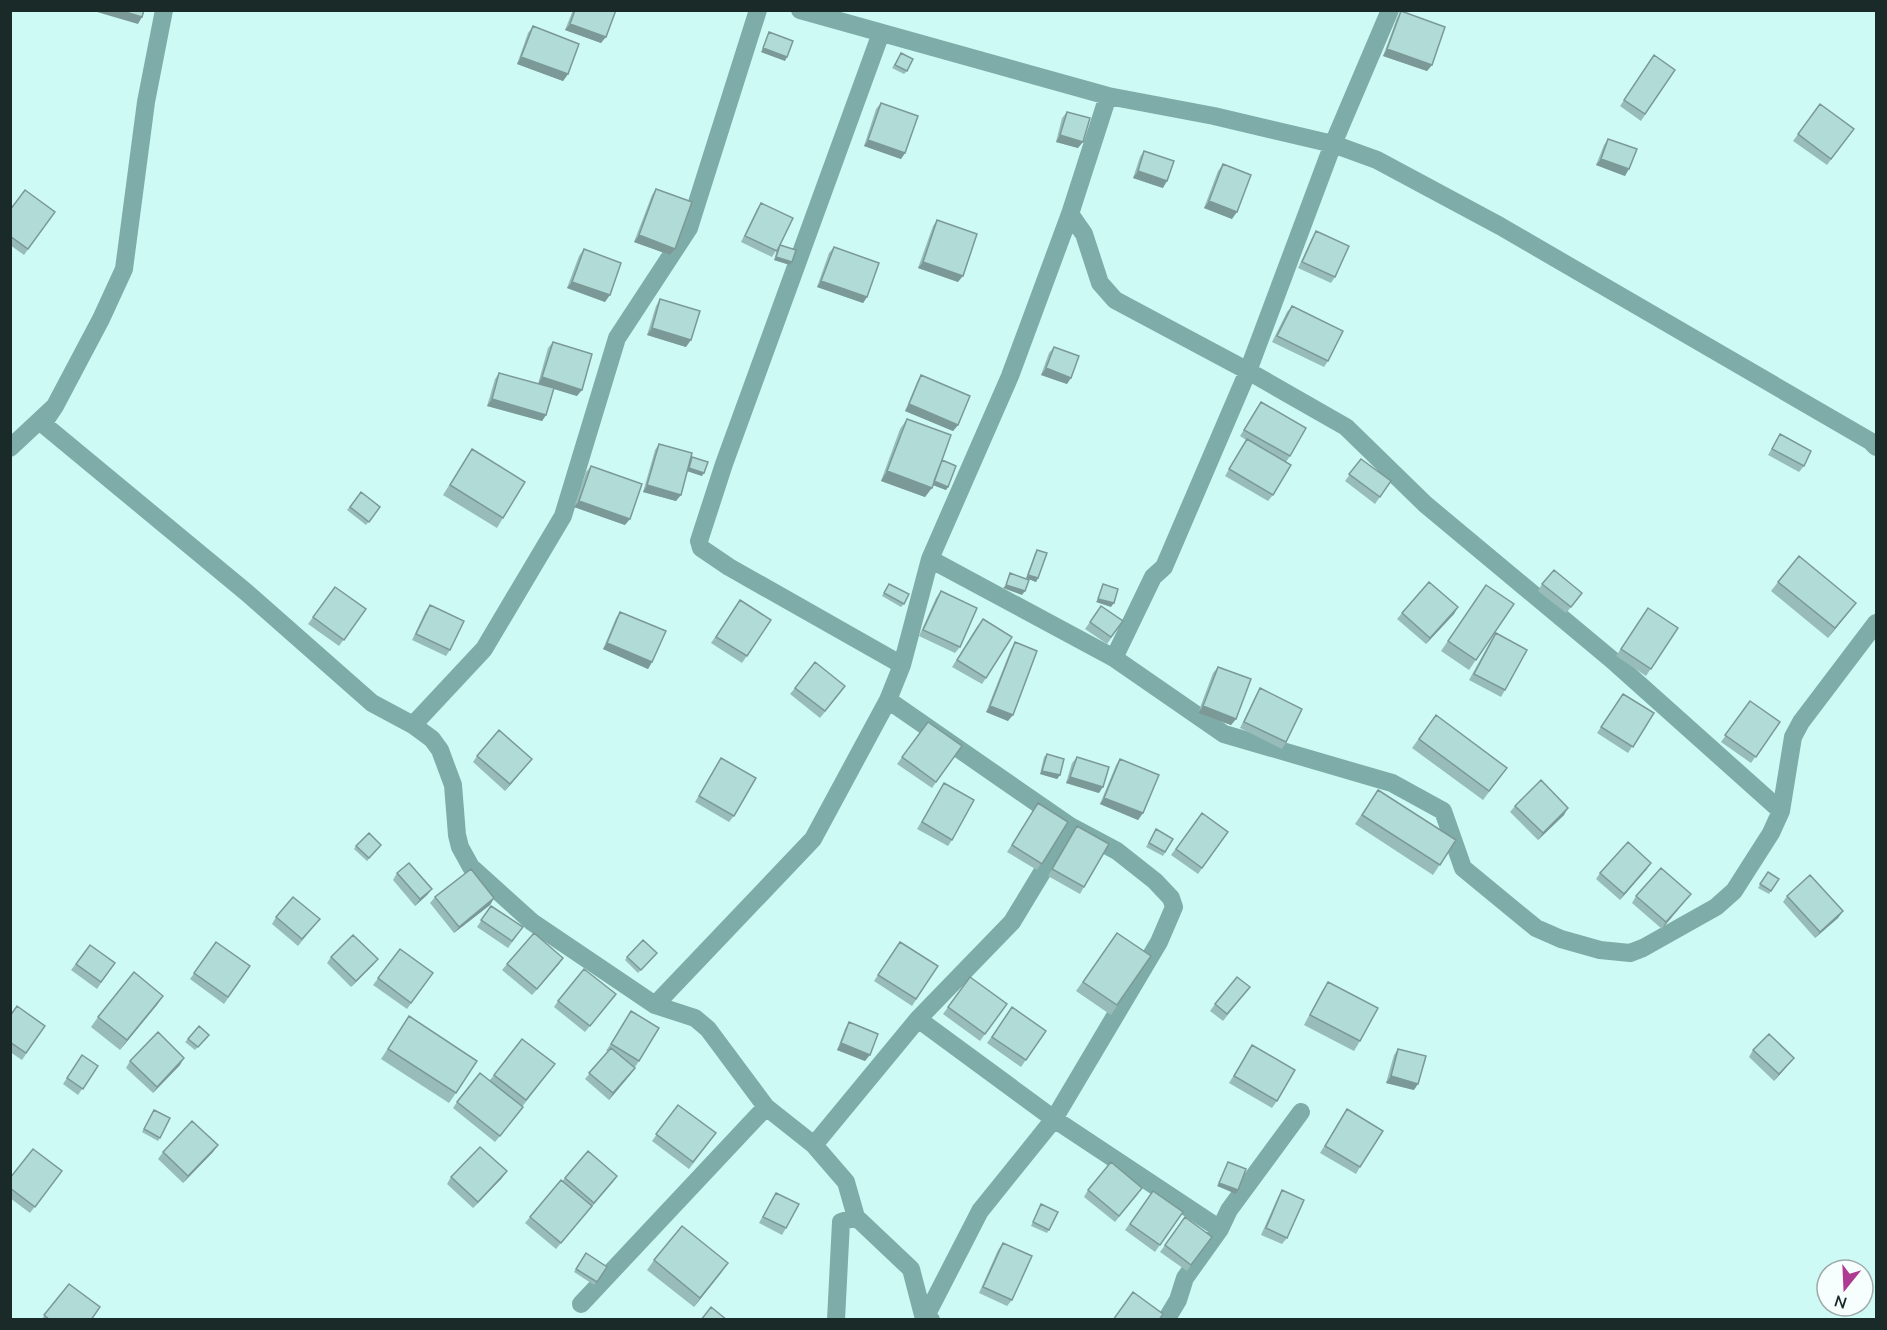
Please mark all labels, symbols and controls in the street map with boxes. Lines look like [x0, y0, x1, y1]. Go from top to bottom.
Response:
north arrow [1815, 1258, 1875, 1318]
text: N [1832, 1289, 1850, 1314]

